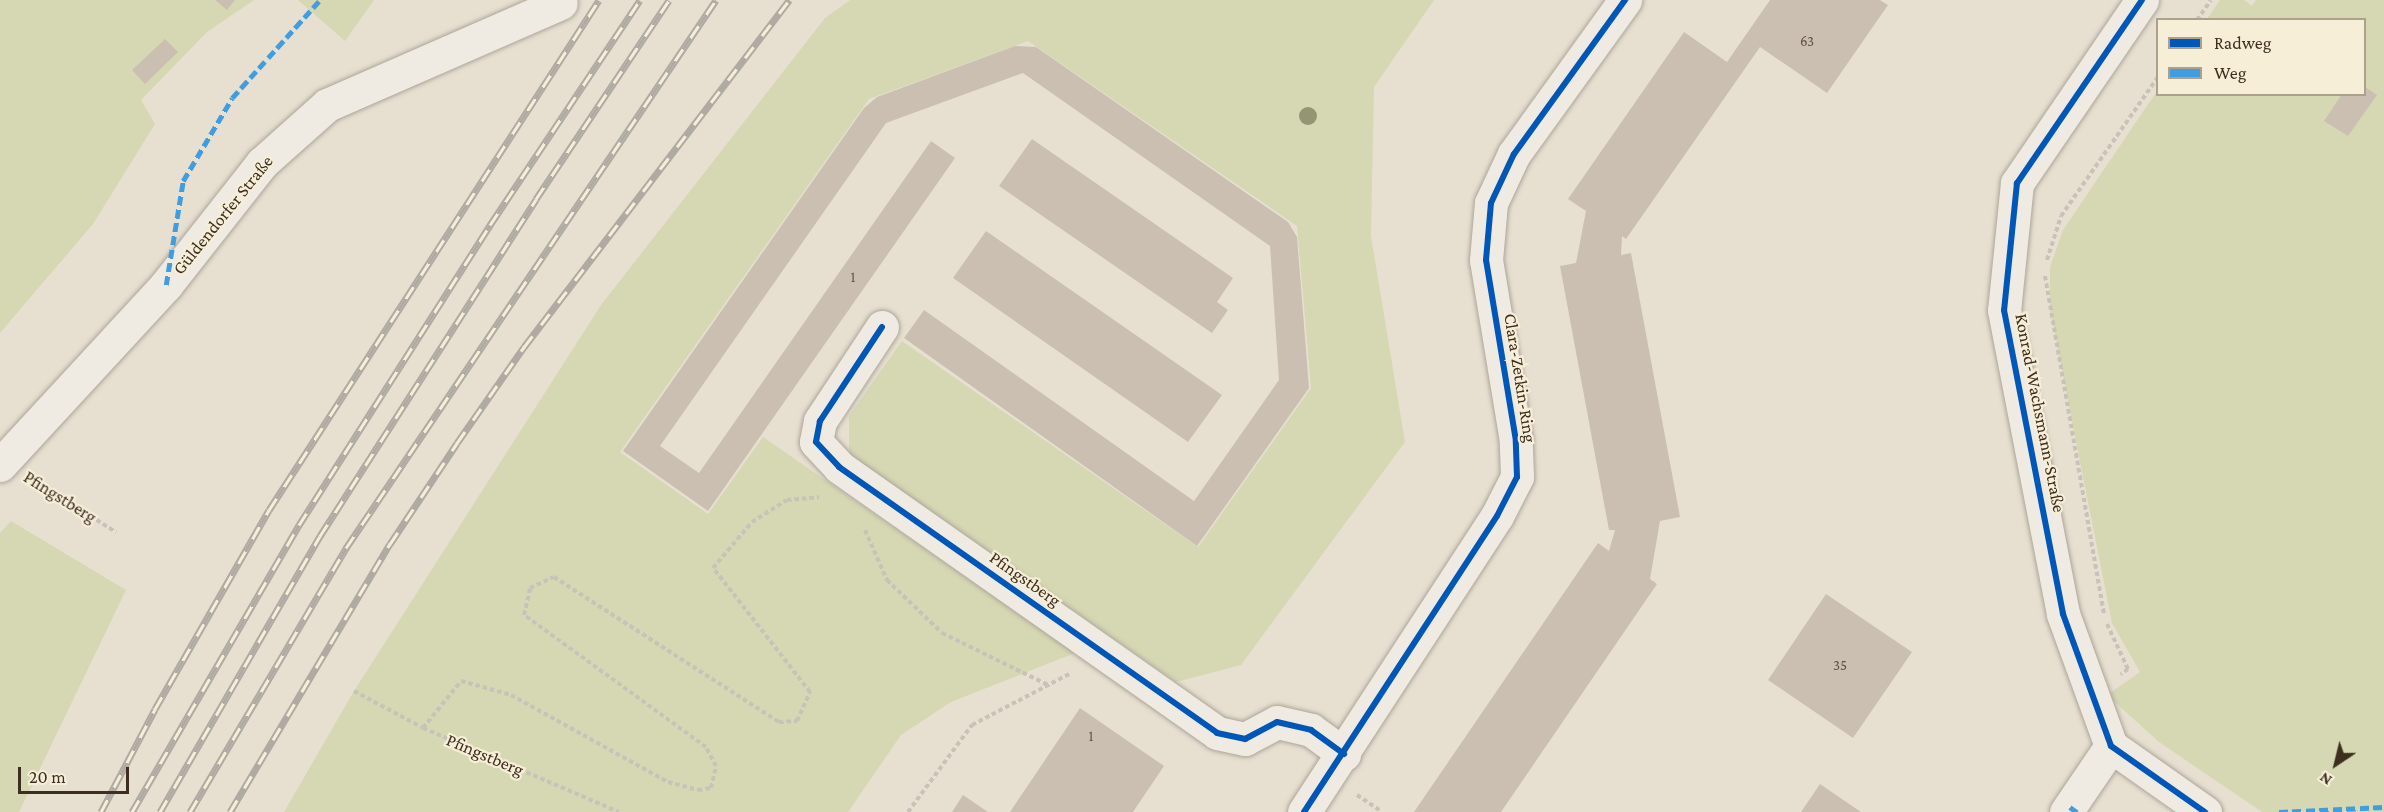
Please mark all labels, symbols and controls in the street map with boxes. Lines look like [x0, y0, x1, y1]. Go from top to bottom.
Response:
legend [2156, 18, 2366, 96]
house number: 63 [1800, 33, 1814, 51]
text: Radweg [2214, 33, 2271, 53]
text: Weg [2214, 63, 2246, 83]
street label: Güldendorfer Straße [168, 151, 278, 279]
house number: 1 [851, 269, 855, 287]
street label: Clara-Zetkin-Ring [1499, 312, 1541, 444]
street label: Konrad-Wachsmann-Straße [2010, 312, 2070, 514]
street label: Pfingstberg [20, 466, 100, 528]
street label: Pfingstberg [985, 547, 1065, 611]
house number: 35 [1833, 657, 1847, 675]
house number: 1 [1089, 728, 1093, 746]
street label: Pfingstberg [443, 729, 527, 781]
north arrow [2306, 734, 2366, 794]
scale bar [21, 755, 132, 793]
text: 20 m [29, 767, 66, 787]
text: N [2316, 769, 2335, 789]

